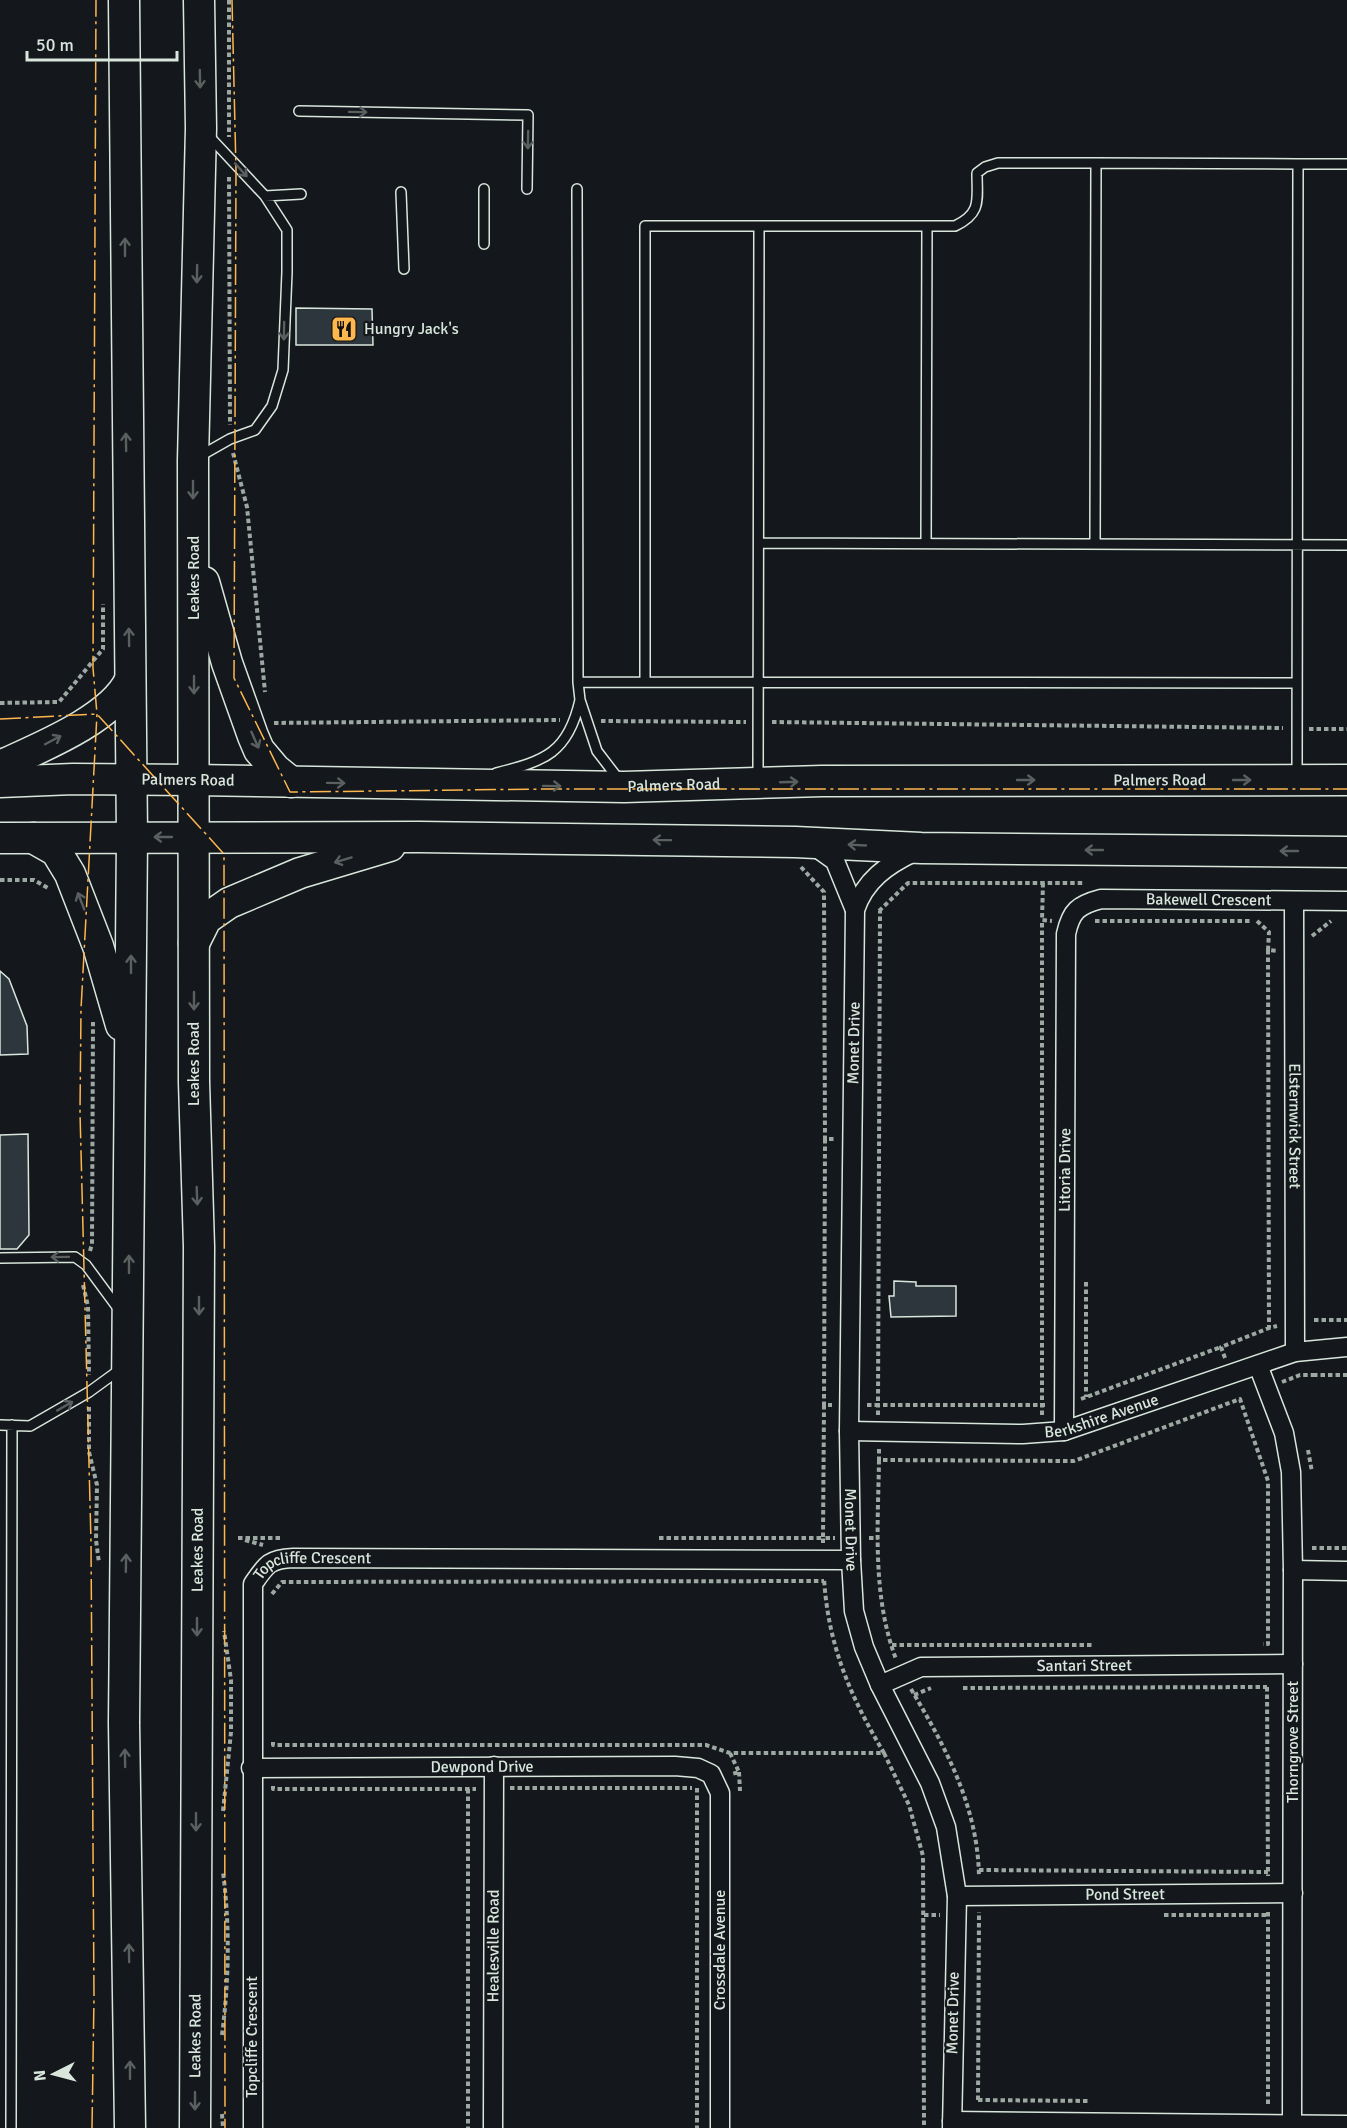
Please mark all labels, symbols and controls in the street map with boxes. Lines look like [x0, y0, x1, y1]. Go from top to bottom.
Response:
scale bar [27, 24, 177, 62]
text: 50 m [36, 34, 74, 56]
one-way arrow [194, 69, 206, 89]
one-way arrow [347, 106, 367, 118]
one-way arrow [522, 129, 533, 149]
one-way arrow [234, 162, 248, 177]
one-way arrow [119, 237, 130, 257]
one-way arrow [192, 264, 203, 284]
restaurant icon: Hungry Jack's [329, 314, 359, 344]
place label: Hungry Jack's [364, 319, 459, 339]
one-way arrow [278, 320, 290, 340]
one-way arrow [121, 432, 132, 452]
one-way arrow [187, 480, 199, 500]
street label: Leakes Road [184, 536, 204, 620]
one-way arrow [123, 627, 135, 647]
one-way arrow [188, 675, 200, 695]
one-way arrow [250, 731, 262, 749]
one-way arrow [43, 734, 61, 745]
street label: Palmers Road [141, 770, 235, 791]
street label: Palmers Road [1113, 770, 1206, 790]
street label: Palmers Road [627, 774, 721, 797]
one-way arrow [1016, 774, 1036, 786]
one-way arrow [1232, 774, 1252, 786]
one-way arrow [779, 776, 799, 787]
one-way arrow [326, 777, 346, 789]
one-way arrow [542, 780, 562, 792]
one-way arrow [153, 831, 173, 843]
one-way arrow [652, 834, 672, 846]
one-way arrow [847, 840, 867, 851]
one-way arrow [1084, 844, 1104, 856]
one-way arrow [1279, 845, 1299, 857]
one-way arrow [334, 855, 353, 866]
street label: Bakewell Crescent [1146, 889, 1272, 910]
one-way arrow [75, 892, 86, 910]
one-way arrow [125, 955, 137, 975]
one-way arrow [188, 990, 200, 1010]
street label: Monet Drive [843, 1001, 865, 1085]
street label: Leakes Road [184, 1022, 204, 1106]
street label: Elsternwick Street [1284, 1063, 1305, 1189]
street label: Litoria Drive [1055, 1128, 1075, 1212]
one-way arrow [192, 1185, 203, 1205]
one-way arrow [51, 1252, 71, 1263]
one-way arrow [124, 1255, 135, 1275]
one-way arrow [193, 1295, 205, 1315]
street label: Berkshire Avenue [1044, 1389, 1161, 1442]
one-way arrow [56, 1400, 73, 1412]
street label: Monet Drive [840, 1488, 862, 1572]
street label: Leakes Road [187, 1508, 208, 1592]
street label: Topcliffe Crescent [249, 1548, 371, 1584]
one-way arrow [120, 1554, 132, 1574]
one-way arrow [191, 1616, 203, 1636]
street label: Santari Street [1037, 1655, 1132, 1676]
street label: Thorngrove Street [1283, 1681, 1303, 1803]
one-way arrow [119, 1749, 130, 1769]
street label: Dewpond Drive [430, 1757, 534, 1777]
one-way arrow [190, 1811, 202, 1831]
street label: Pond Street [1085, 1884, 1165, 1905]
street label: Healesville Road [483, 1890, 504, 2002]
street label: Crossdale Avenue [710, 1890, 730, 2010]
one-way arrow [123, 1944, 135, 1964]
street label: Monet Drive [942, 1971, 964, 2055]
street label: Topcliffe Crescent [242, 1976, 262, 2098]
street label: Leakes Road [185, 1994, 206, 2078]
north arrow [24, 2044, 84, 2104]
one-way arrow [124, 2060, 136, 2080]
text: N [30, 2069, 51, 2082]
one-way arrow [189, 2090, 201, 2110]

